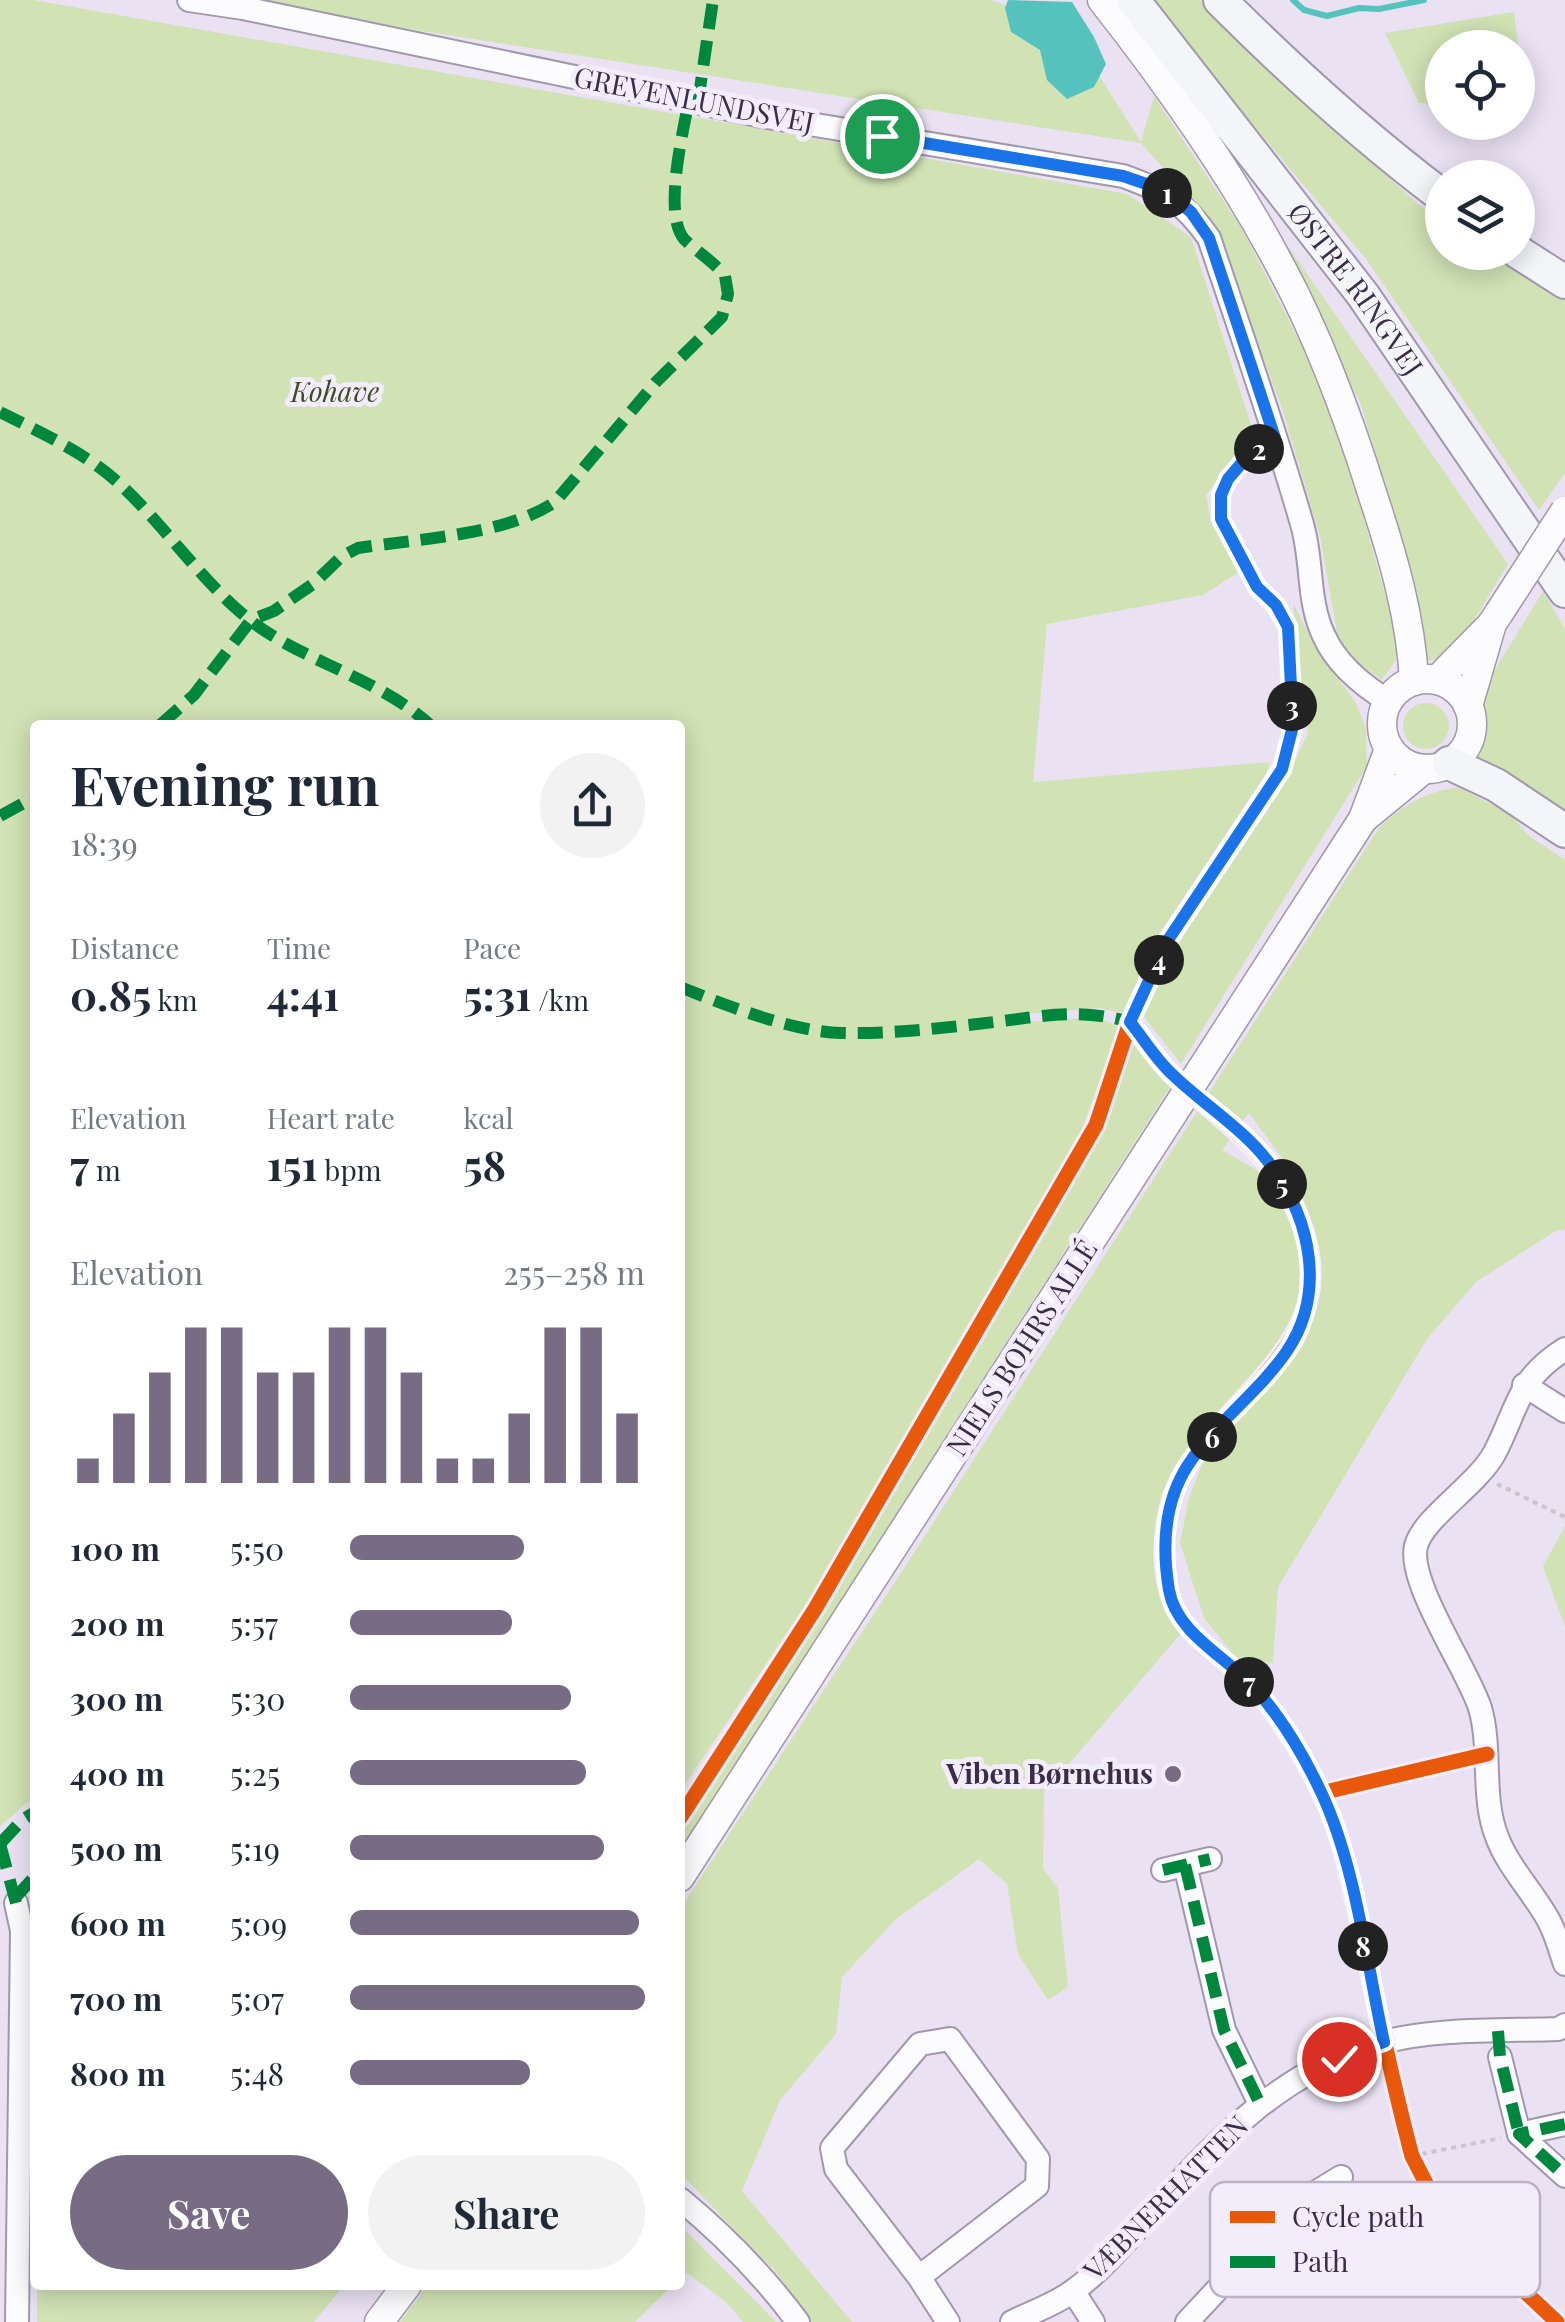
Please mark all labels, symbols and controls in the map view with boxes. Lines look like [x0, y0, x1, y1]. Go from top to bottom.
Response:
map controls [1425, 30, 1535, 270]
button: locate [1425, 30, 1535, 140]
street label: GREVENLUNDSVEJ [571, 57, 818, 140]
pin [840, 94, 925, 179]
icon: arrive [855, 109, 910, 164]
button: layers [1425, 160, 1535, 270]
pin: 1 [1142, 168, 1192, 218]
text: 1 [1162, 174, 1172, 211]
street label: ØSTRE RINGVEJ [1281, 194, 1433, 382]
park label: Kohave [290, 372, 379, 409]
pin: 2 [1234, 424, 1284, 474]
text: 2 [1252, 430, 1266, 467]
pin: 3 [1267, 681, 1317, 731]
text: 3 [1285, 687, 1299, 724]
text: Evening run [70, 746, 380, 820]
button: share [540, 753, 645, 858]
text: 18:39 [70, 821, 138, 864]
text: Distance [70, 929, 179, 966]
text: Time [267, 929, 331, 966]
text: Pace [463, 929, 521, 966]
pin: 4 [1134, 935, 1184, 985]
text: 4 [1152, 941, 1166, 978]
text: 0.85 [70, 966, 151, 1022]
text: 4:41 [267, 966, 339, 1022]
text: 5:31 [463, 966, 531, 1022]
text: km [151, 981, 198, 1018]
text: /km [531, 981, 589, 1018]
text: Elevation [70, 1099, 186, 1136]
text: Heart rate [267, 1099, 395, 1136]
text: kcal [463, 1099, 514, 1136]
text: 7 [70, 1136, 89, 1192]
text: 151 [267, 1136, 318, 1192]
text: 58 [463, 1136, 506, 1192]
text: m [89, 1151, 121, 1188]
text: bpm [318, 1151, 382, 1188]
pin: 5 [1257, 1159, 1307, 1209]
text: 5 [1276, 1165, 1288, 1202]
street label: NIELS BOHRS ALLÉ [937, 1232, 1104, 1462]
text: Elevation [70, 1250, 203, 1293]
text: 255–258 m [503, 1250, 645, 1293]
pin: 6 [1187, 1412, 1237, 1462]
text: 6 [1204, 1418, 1220, 1455]
text: 100 m [70, 1526, 160, 1569]
text: 5:50 [230, 1526, 284, 1569]
text: 200 m [70, 1601, 164, 1644]
text: 5:57 [230, 1601, 278, 1644]
pin: 7 [1224, 1657, 1274, 1707]
text: 7 [1243, 1663, 1255, 1700]
text: 300 m [70, 1676, 163, 1719]
text: 5:30 [230, 1676, 285, 1719]
text: 400 m [70, 1751, 165, 1794]
text: 5:25 [230, 1751, 280, 1794]
place label: Viben Børnehus [945, 1754, 1153, 1791]
marker: Viben Børnehus [1162, 1763, 1184, 1785]
text: 500 m [70, 1826, 162, 1869]
text: 5:19 [230, 1826, 280, 1869]
text: 600 m [70, 1901, 166, 1944]
text: 5:09 [230, 1901, 287, 1944]
pin: 8 [1338, 1921, 1388, 1971]
text: 8 [1355, 1927, 1371, 1964]
text: 700 m [70, 1976, 162, 2019]
text: 5:07 [230, 1976, 284, 2019]
pin [1297, 2017, 1382, 2102]
icon: check [1312, 2032, 1367, 2087]
text: 800 m [70, 2051, 166, 2094]
text: 5:48 [230, 2051, 284, 2094]
street label: VÆBNERHATTEN [1074, 2107, 1255, 2288]
button: Save [70, 2155, 348, 2270]
button: Share [368, 2155, 645, 2270]
legend [1210, 2182, 1540, 2297]
text: Cycle path [1292, 2197, 1425, 2234]
text: Path [1292, 2242, 1349, 2279]

